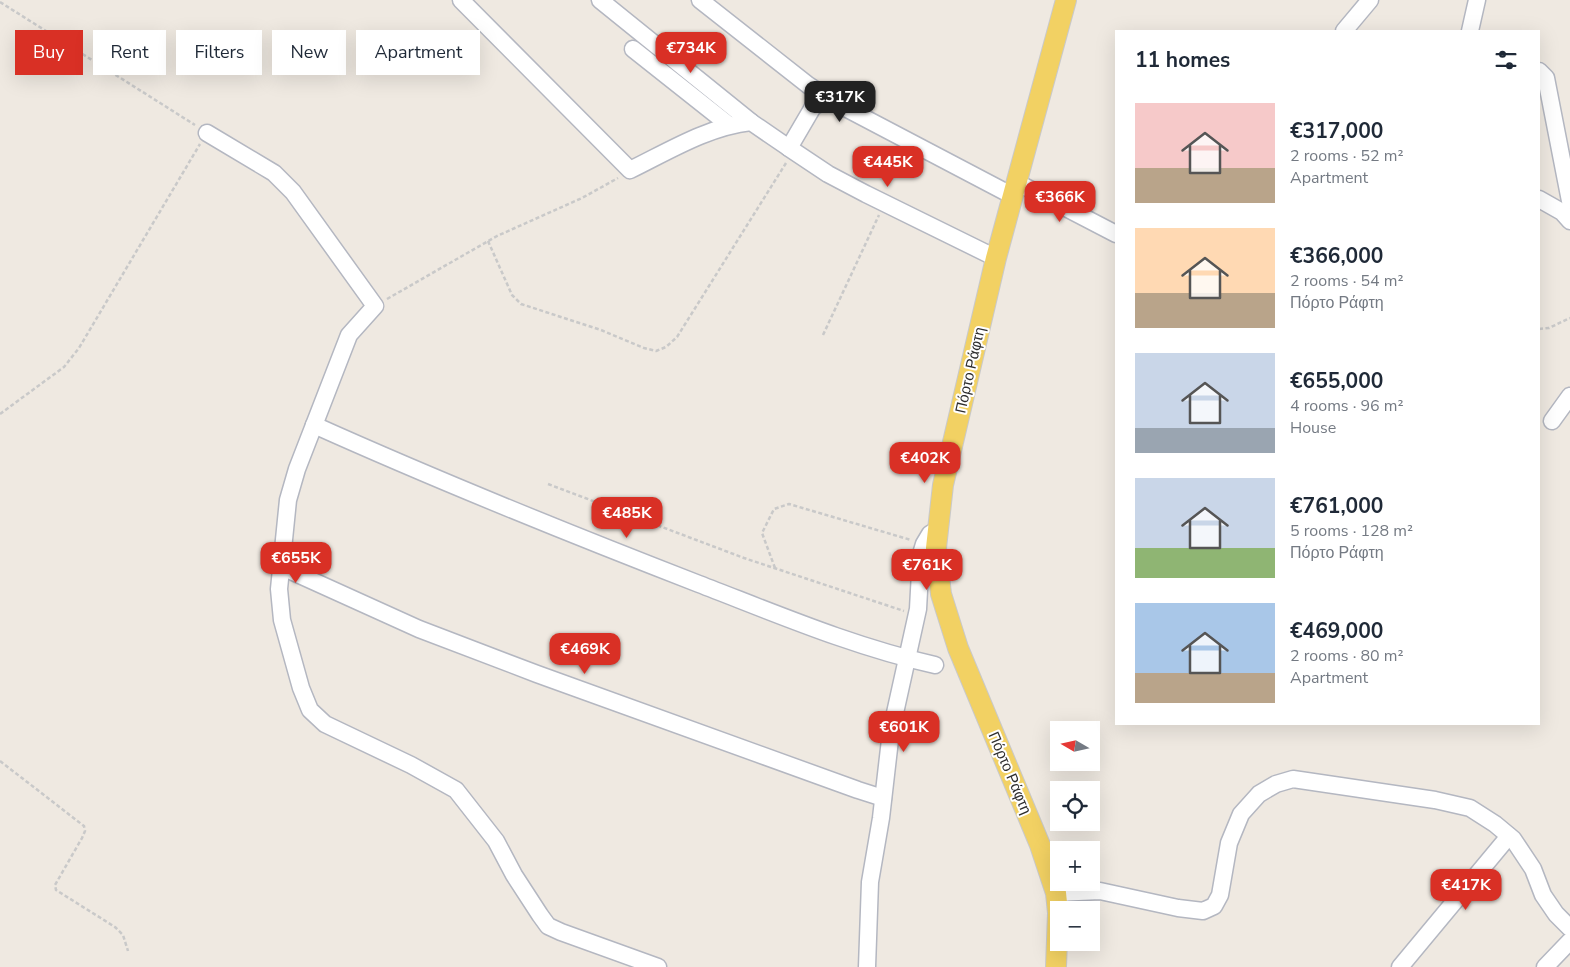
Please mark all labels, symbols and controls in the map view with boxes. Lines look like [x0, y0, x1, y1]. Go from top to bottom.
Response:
chip: Buy [15, 30, 83, 75]
chip: Rent [93, 30, 166, 75]
chip: Filters [176, 30, 262, 75]
chip: New [272, 30, 346, 75]
chip: Apartment [356, 30, 480, 75]
pin: €734K [656, 32, 726, 74]
text: €734K [666, 37, 716, 59]
text: 11 homes [1135, 46, 1230, 74]
icon: filters [1492, 46, 1520, 74]
pin: €317K [805, 80, 875, 123]
text: €317K [815, 86, 865, 108]
text: €317,000 [1290, 117, 1383, 145]
icon: home [1175, 123, 1235, 183]
text: 2 rooms · 52 m² [1290, 145, 1403, 167]
pin: €445K [853, 146, 923, 188]
text: €445K [863, 151, 913, 173]
text: Apartment [1290, 167, 1368, 189]
pin: €366K [1025, 180, 1095, 223]
text: €366K [1035, 186, 1085, 208]
text: €366,000 [1290, 242, 1383, 270]
icon: home [1175, 248, 1235, 308]
text: 2 rooms · 54 m² [1290, 270, 1403, 292]
text: Πόρτο Ράφτη [1290, 292, 1384, 314]
street label: Πόρτο Ράφτη [950, 325, 990, 415]
text: €655,000 [1290, 367, 1383, 395]
icon: home [1175, 373, 1235, 433]
text: 4 rooms · 96 m² [1290, 395, 1403, 417]
text: House [1290, 417, 1336, 439]
pin: €402K [890, 442, 960, 484]
text: €402K [900, 447, 950, 469]
text: €761,000 [1290, 492, 1383, 520]
pin: €485K [592, 496, 662, 539]
icon: home [1175, 498, 1235, 558]
text: €485K [602, 502, 652, 524]
text: 5 rooms · 128 m² [1290, 520, 1413, 542]
pin: €655K [261, 542, 331, 584]
text: Πόρτο Ράφτη [1290, 542, 1384, 564]
text: €655K [271, 547, 321, 569]
pin: €761K [892, 548, 962, 591]
text: €761K [902, 554, 952, 576]
text: €469,000 [1290, 617, 1383, 645]
icon: home [1175, 623, 1235, 683]
pin: €469K [550, 632, 620, 675]
text: €469K [560, 638, 610, 660]
text: 2 rooms · 80 m² [1290, 645, 1403, 667]
text: Apartment [1290, 667, 1368, 689]
pin: €601K [869, 710, 939, 753]
text: €601K [879, 716, 929, 738]
north arrow [1050, 721, 1100, 771]
map controls [1050, 721, 1100, 951]
street label: Πόρτο Ράφτη [984, 729, 1036, 817]
button: locate [1050, 781, 1100, 831]
button: + [1050, 841, 1100, 891]
pin: €417K [1431, 868, 1501, 911]
text: €417K [1441, 874, 1491, 896]
button: − [1050, 901, 1100, 951]

